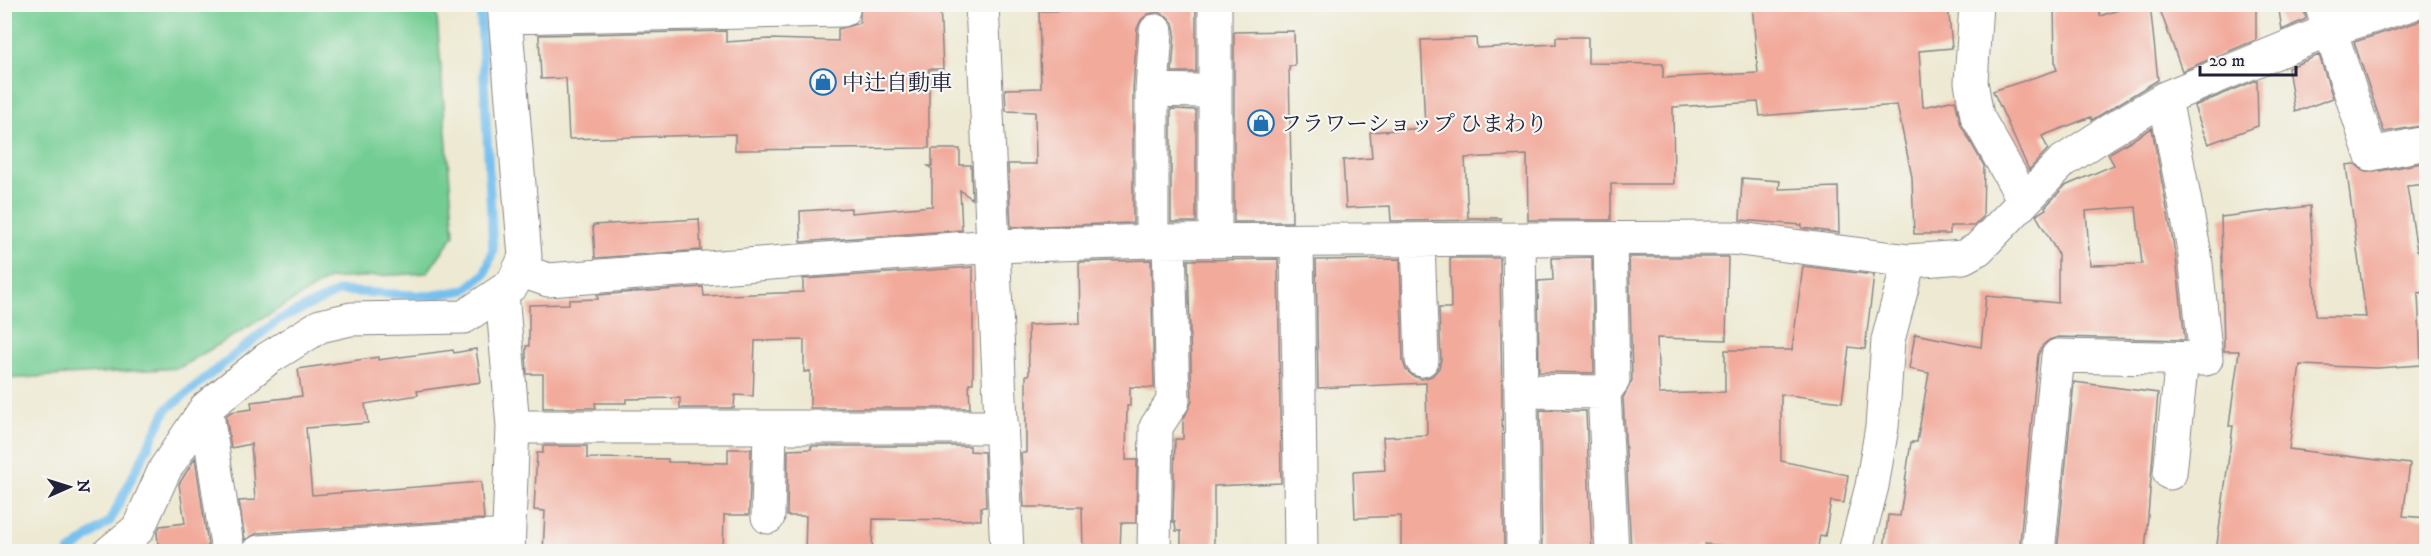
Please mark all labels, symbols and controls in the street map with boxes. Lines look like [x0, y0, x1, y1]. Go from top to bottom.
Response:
scale bar [2200, 39, 2296, 77]
text: 20 m [2209, 50, 2245, 72]
shop icon: 中辻自動車 [808, 67, 838, 97]
place label: 中辻自動車 [842, 70, 952, 97]
shop icon: フラワーショップ ひまわり [1246, 108, 1276, 138]
place label: フラワーショップ ひまわり [1280, 111, 1548, 138]
north arrow [39, 457, 99, 517]
text: N [73, 479, 93, 493]

